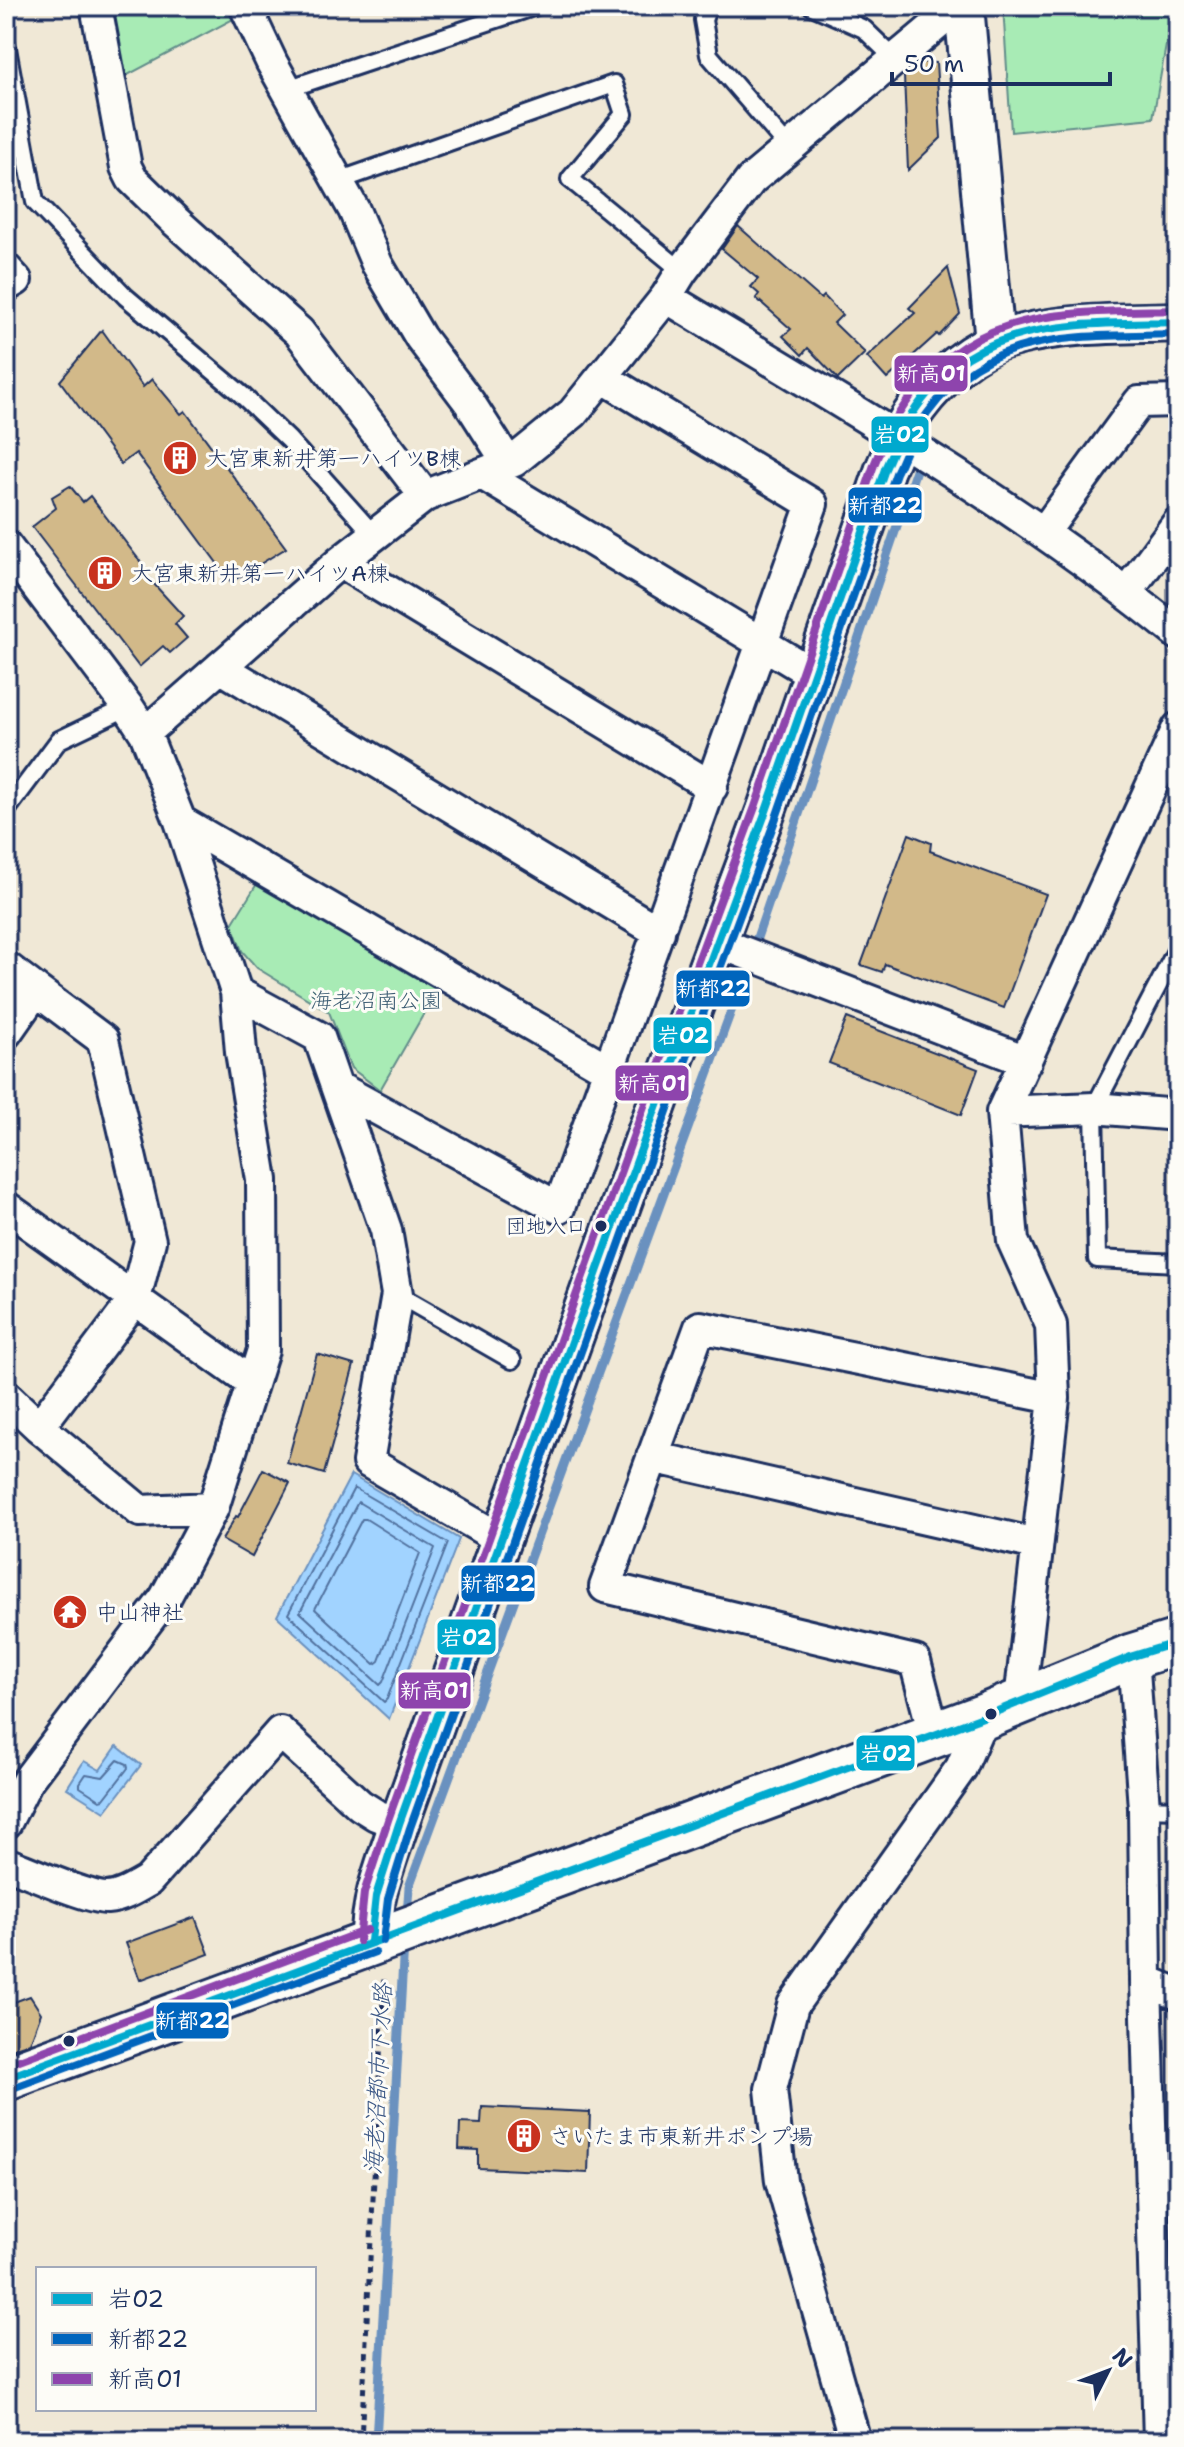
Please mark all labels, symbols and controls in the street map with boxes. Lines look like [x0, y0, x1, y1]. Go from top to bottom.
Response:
scale bar [892, 36, 1110, 86]
text: 50 m [904, 48, 964, 80]
line badge: 新高01 [893, 354, 969, 393]
text: 新高01 [897, 359, 965, 388]
line badge: 岩02 [870, 415, 930, 454]
text: 岩02 [874, 420, 926, 449]
building icon: 大宮東新井第一ハイツB棟 [161, 439, 199, 477]
place label: 大宮東新井第一ハイツB棟 [206, 444, 461, 473]
line badge: 新都22 [847, 486, 923, 524]
text: 新都22 [848, 491, 922, 520]
building icon: 大宮東新井第一ハイツA棟 [86, 554, 124, 592]
place label: 大宮東新井第一ハイツA棟 [131, 559, 389, 588]
line badge: 新都22 [675, 969, 751, 1008]
text: 新都22 [676, 974, 750, 1003]
park label: 海老沼南公園 [310, 986, 442, 1015]
line badge: 岩02 [652, 1016, 713, 1055]
text: 岩02 [657, 1021, 709, 1050]
line badge: 新高01 [614, 1064, 690, 1102]
text: 新高01 [618, 1069, 686, 1098]
place label: 団地入口 [506, 1213, 586, 1239]
marker: 団地入口 [593, 1218, 609, 1234]
line badge: 新都22 [460, 1564, 536, 1603]
text: 新都22 [461, 1569, 535, 1598]
temple icon: 中山神社 [51, 1593, 89, 1631]
place label: 中山神社 [96, 1598, 184, 1627]
line badge: 岩02 [436, 1618, 497, 1656]
text: 岩02 [440, 1623, 492, 1652]
line badge: 新高01 [397, 1671, 472, 1710]
text: 新高01 [400, 1676, 468, 1705]
unlabelled marker [983, 1706, 999, 1722]
line badge: 岩02 [855, 1734, 916, 1772]
text: 岩02 [860, 1739, 912, 1768]
water label: 海老沼都市下水路 [357, 1980, 399, 2176]
line badge: 新都22 [155, 2001, 230, 2040]
text: 新都22 [155, 2006, 229, 2035]
unlabelled marker [61, 2033, 77, 2049]
building icon: さいたま市東新井ポンプ場 [505, 2117, 543, 2155]
place label: さいたま市東新井ポンプ場 [550, 2122, 813, 2151]
legend [36, 2267, 316, 2411]
text: 岩02 [108, 2283, 164, 2315]
text: 新都22 [108, 2323, 188, 2355]
north arrow [1068, 2331, 1148, 2411]
text: N [1106, 2342, 1139, 2374]
text: 新高01 [108, 2363, 182, 2395]

